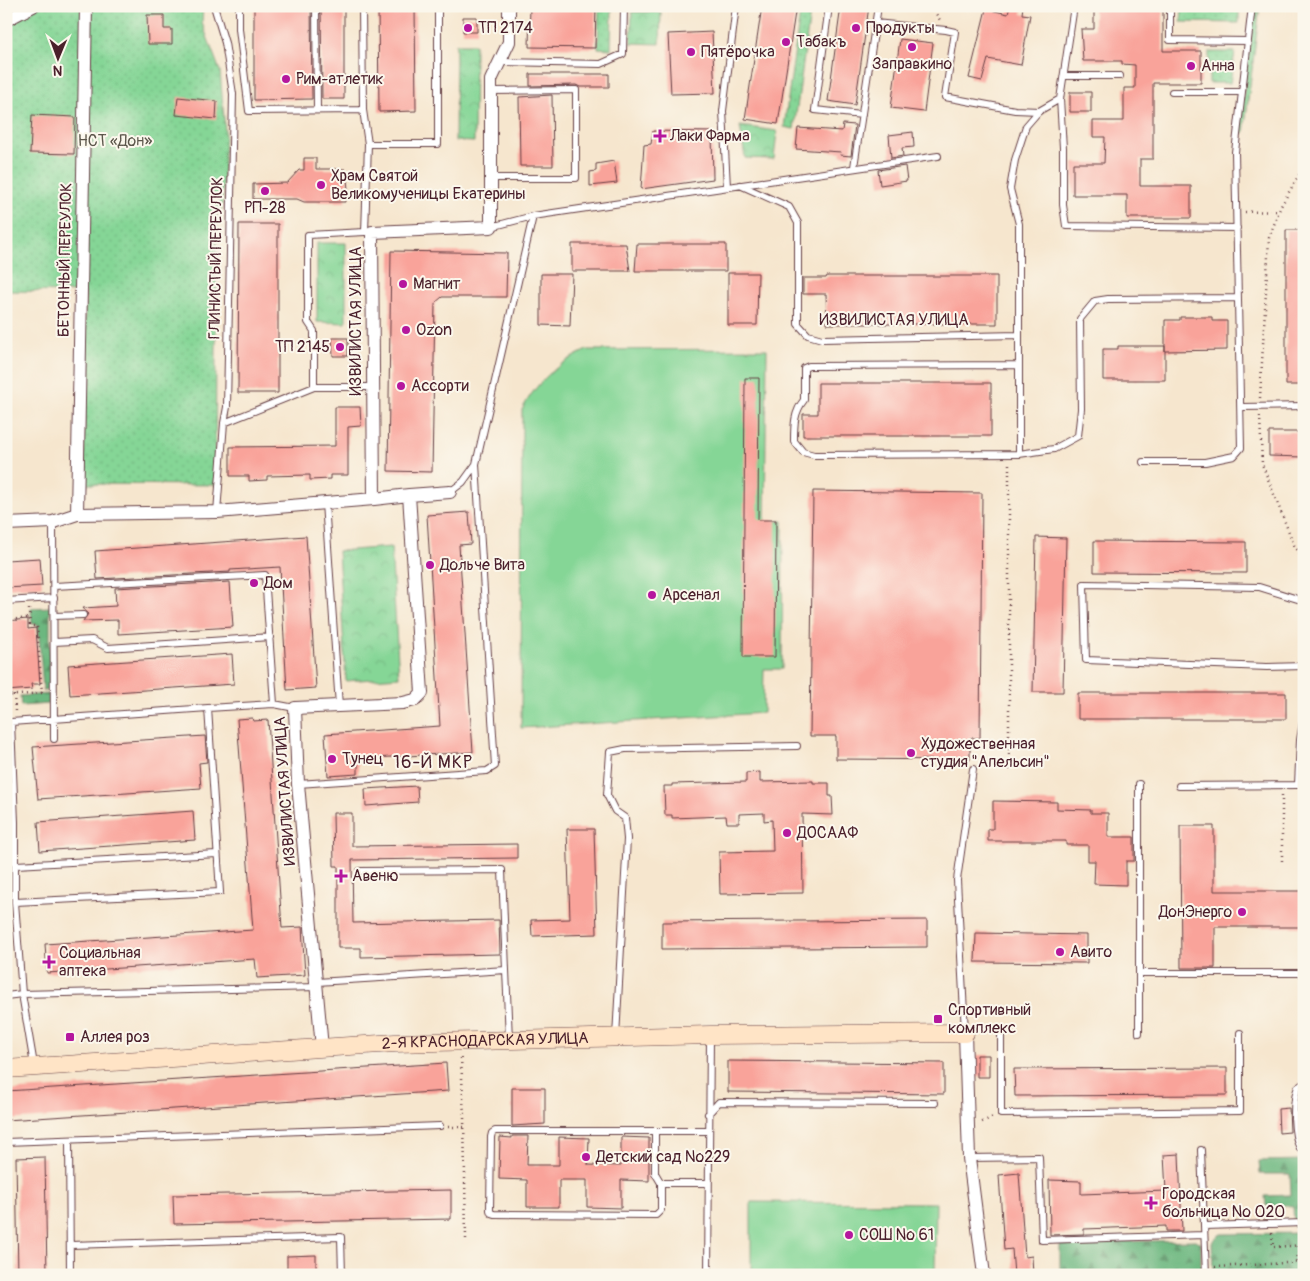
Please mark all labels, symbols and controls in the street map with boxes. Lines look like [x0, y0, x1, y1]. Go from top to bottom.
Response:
place label: ТП 2174 [478, 18, 533, 38]
place label: Продукты [866, 18, 935, 38]
marker: ТП 2174 [462, 22, 474, 34]
marker: Продукты [850, 22, 862, 34]
north arrow [32, 32, 82, 82]
place label: Табакъ [796, 32, 847, 52]
marker: Табакъ [780, 36, 792, 48]
marker: Заправкино [906, 41, 918, 53]
place label: Пятёрочка [701, 42, 775, 62]
marker: Пятёрочка [685, 46, 697, 58]
place label: Заправкино [872, 54, 952, 74]
place label: Анна [1201, 56, 1235, 76]
marker: Анна [1185, 60, 1197, 72]
text: N [53, 62, 63, 79]
place label: Рим-атлетик [296, 69, 384, 89]
marker: Рим-атлетик [280, 73, 292, 85]
place label: Лаки Фарма [669, 126, 750, 146]
marker: Лаки Фарма [654, 130, 666, 142]
park label: НСТ «Дон» [78, 131, 152, 151]
place label: Храм Святой Великомученицы Екатерины [331, 166, 525, 204]
street label: ГЛИНИСТЫЙ ПЕРЕУЛОК [205, 176, 227, 340]
marker: Храм Святой Великомученицы Екатерины [315, 179, 327, 191]
street label: БЕТОННЫЙ ПЕРЕУЛОК [54, 183, 76, 337]
marker: РП-28 [259, 185, 271, 197]
place label: РП-28 [244, 198, 286, 218]
street label: ИЗВИЛИСТАЯ УЛИЦА [346, 246, 366, 396]
place label: Магнит [413, 274, 461, 294]
marker: Магнит [397, 278, 409, 290]
street label: ИЗВИЛИСТАЯ УЛИЦА [819, 310, 969, 330]
place label: Ozon [416, 320, 452, 340]
marker: Ozon [400, 324, 412, 336]
place label: ТП 2145 [275, 337, 330, 357]
marker: ТП 2145 [334, 341, 346, 353]
place label: Ассорти [411, 376, 469, 396]
marker: Ассорти [395, 380, 407, 392]
place label: Дольче Вита [439, 555, 525, 575]
marker: Дольче Вита [424, 559, 436, 571]
place label: Дом [263, 573, 293, 593]
marker: Дом [248, 577, 260, 589]
place label: Арсенал [662, 585, 720, 605]
marker: Арсенал [646, 589, 658, 601]
street label: ИЗВИЛИСТАЯ УЛИЦА [270, 716, 300, 866]
place label: Художественная студия "Апельсин" [921, 734, 1050, 772]
marker: Художественная студия "Апельсин" [905, 747, 917, 759]
place label: Тунец [342, 749, 384, 769]
district label: 16-Й МКР [393, 751, 473, 774]
marker: Тунец [326, 753, 338, 765]
place label: ДОСААФ [796, 823, 858, 843]
marker: ДОСААФ [781, 827, 793, 839]
place label: Авеню [352, 866, 399, 886]
marker: Авеню [334, 869, 348, 883]
place label: ДонЭнерго [1158, 902, 1232, 922]
marker: ДонЭнерго [1236, 906, 1248, 918]
place label: Авито [1070, 942, 1112, 962]
place label: Социальная аптека [59, 943, 141, 981]
marker: Авито [1054, 946, 1066, 958]
marker: Социальная аптека [43, 956, 55, 968]
place label: Спортивный комплекс [948, 1000, 1031, 1038]
marker: Спортивный комплекс [932, 1013, 944, 1025]
place label: Аллея роз [80, 1027, 150, 1047]
street label: 2-Я КРАСНОДАРСКАЯ УЛИЦА [381, 1028, 589, 1054]
marker: Аллея роз [64, 1031, 76, 1043]
place label: Детский сад №229 [595, 1147, 730, 1167]
marker: Детский сад №229 [580, 1151, 592, 1163]
place label: Городская больница № 020 [1162, 1184, 1285, 1222]
marker: Городская больница № 020 [1144, 1196, 1158, 1210]
place label: СОШ № 61 [859, 1225, 934, 1245]
marker: СОШ № 61 [843, 1229, 855, 1241]

